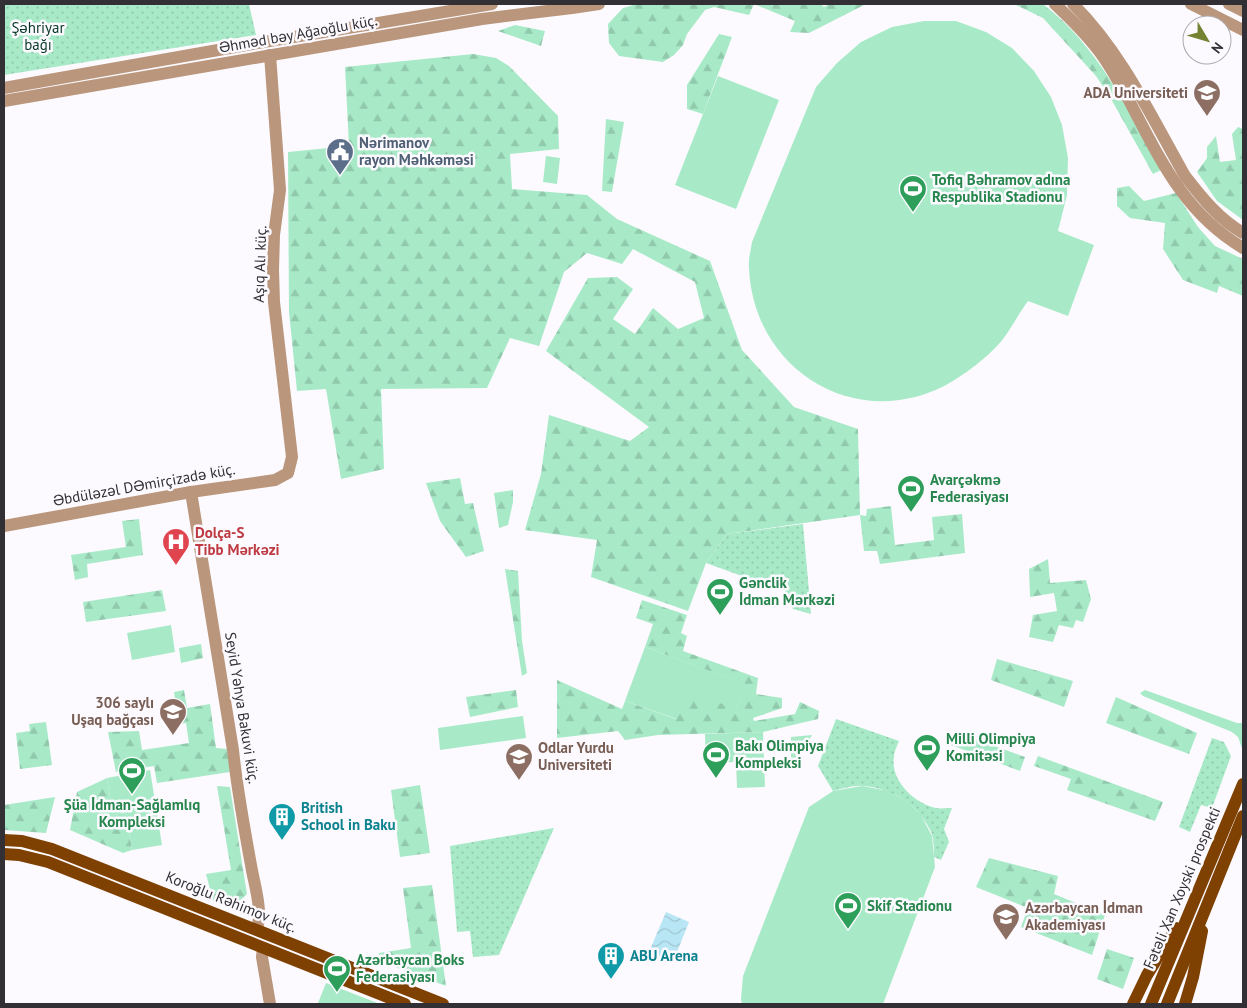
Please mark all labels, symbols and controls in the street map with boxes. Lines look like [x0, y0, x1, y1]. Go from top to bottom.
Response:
street label: Əhməd bəy Ağaoğlu küç. [217, 10, 379, 57]
north arrow [1182, 15, 1232, 65]
park label: Şəhriyar bağı [11, 18, 65, 54]
text: N [1207, 39, 1227, 57]
school or university icon: ADA Universiteti [1192, 78, 1222, 117]
place label: ADA Universiteti [1083, 83, 1188, 102]
place label: Nərimanov rayon Məhkəməsi [359, 133, 474, 169]
public building icon: Nərimanov rayon Məhkəməsi [325, 137, 355, 176]
place label: Tofiq Bəhramov adına Respublika Stadionu [932, 170, 1070, 206]
sports icon: Tofiq Bəhramov adına Respublika Stadionu [898, 174, 928, 213]
street label: Aşıq Alı küç. [249, 225, 270, 303]
street label: Əbdüləzəl DƏmirçizadə küç. [51, 459, 237, 510]
place label: Avarçəkmə Federasiyası [930, 470, 1009, 506]
sports icon: Avarçəkmə Federasiyası [896, 474, 926, 513]
place label: Dolça-S Tibb Mərkəzi [195, 523, 280, 559]
hospital icon: Dolça-S Tibb Mərkəzi [161, 527, 191, 566]
place label: Gənclik İdman Mərkəzi [739, 573, 835, 609]
sports icon: Gənclik İdman Mərkəzi [705, 577, 735, 616]
street label: Seyid Yəhya Bakuvi küç. [221, 631, 264, 785]
place label: 306 saylı Uşaq bağçası [71, 693, 154, 729]
school or university icon: 306 saylı Uşaq bağçası [158, 697, 188, 736]
place label: Milli Olimpiya Komitəsi [946, 729, 1036, 765]
sports icon: Milli Olimpiya Komitəsi [912, 733, 942, 772]
place label: Bakı Olimpiya Kompleksi [735, 736, 824, 772]
place label: Odlar Yurdu Universiteti [538, 738, 614, 774]
sports icon: Bakı Olimpiya Kompleksi [701, 740, 731, 779]
school or university icon: Odlar Yurdu Universiteti [504, 742, 534, 781]
sports icon: Şüa İdman-Sağlamlıq Kompleksi [117, 756, 147, 795]
place label: Şüa İdman-Sağlamlıq Kompleksi [64, 795, 200, 831]
place label: British School in Baku [301, 798, 396, 834]
building icon: British School in Baku [267, 802, 297, 841]
street label: Fətəli Xan Xoyski prospekti [1139, 804, 1224, 972]
street label: Koroğlu Rəhimov küç. [163, 867, 299, 936]
sports icon: Skif Stadionu [833, 891, 863, 930]
place label: Skif Stadionu [867, 896, 952, 915]
place label: Azərbaycan İdman Akademiyası [1025, 898, 1143, 934]
school or university icon: Azərbaycan İdman Akademiyası [991, 902, 1021, 941]
building icon: ABU Arena [596, 941, 626, 980]
place label: ABU Arena [630, 946, 698, 965]
place label: Azərbaycan Boks Federasiyası [356, 950, 464, 986]
sports icon: Azərbaycan Boks Federasiyası [322, 954, 352, 993]

